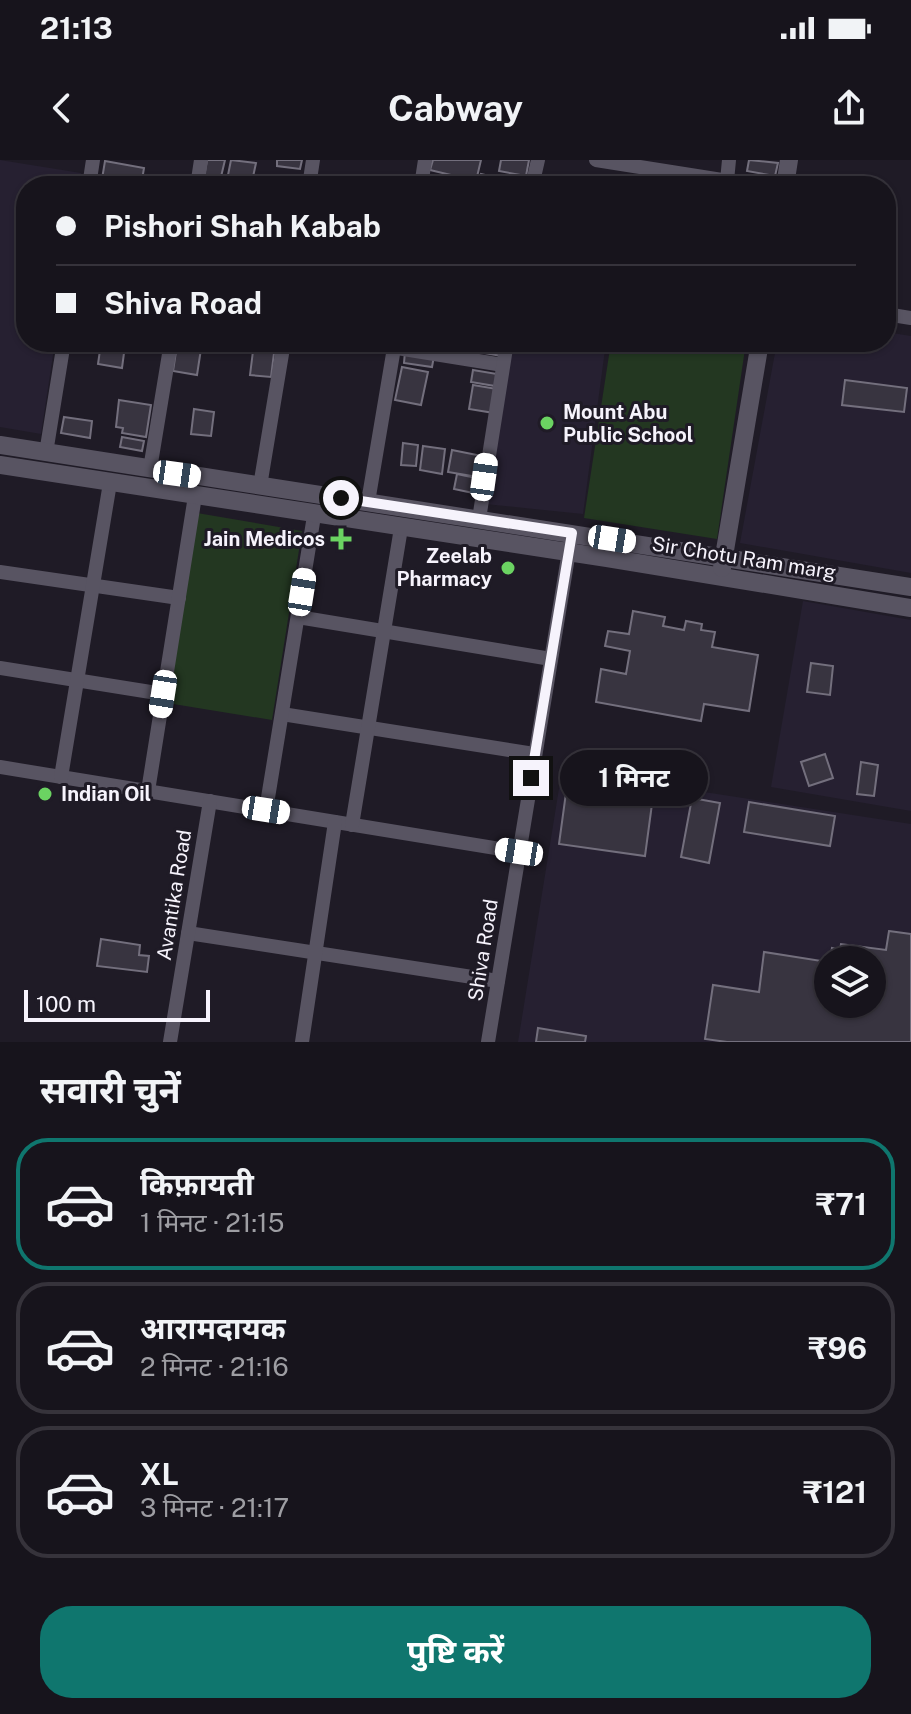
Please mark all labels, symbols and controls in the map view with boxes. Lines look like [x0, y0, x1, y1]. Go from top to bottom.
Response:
text: 21:13 [40, 10, 113, 46]
icon: back [40, 86, 84, 130]
icon: share [827, 86, 871, 130]
text: Cabway [388, 87, 523, 129]
text: Pishori Shah Kabab [104, 208, 381, 244]
text: Shiva Road [104, 285, 262, 321]
place label: Mount Abu Public School [563, 400, 693, 447]
marker: Mount Abu Public School [538, 414, 556, 432]
car [469, 452, 499, 502]
car [152, 459, 202, 489]
route start [323, 480, 359, 516]
car [586, 523, 638, 555]
place label: Jain Medicos [204, 527, 325, 551]
marker: Jain Medicos [332, 530, 350, 548]
street label: Sir Chotu Ram marg [650, 532, 838, 584]
place label: Zeelab Pharmacy [397, 544, 492, 591]
marker: Zeelab Pharmacy [499, 559, 517, 577]
car [286, 566, 318, 618]
car [147, 668, 179, 720]
callout: 1 मिनट [559, 750, 707, 806]
route end [513, 760, 549, 796]
text: 1 मिनट [598, 762, 670, 793]
place label: Indian Oil [61, 782, 151, 806]
marker: Indian Oil [36, 785, 54, 803]
car [240, 794, 292, 826]
street label: Avantika Road [152, 828, 196, 962]
car [493, 836, 545, 868]
street label: Shiva Road [463, 897, 503, 1003]
map controls [814, 946, 886, 1018]
button: layers [814, 946, 886, 1018]
scale bar [24, 986, 210, 1022]
text: 100 m [36, 991, 96, 1017]
text: सवारी चुनें [40, 1069, 181, 1111]
text: किफ़ायती [140, 1166, 254, 1202]
icon: car [44, 1168, 116, 1240]
text: ₹71 [816, 1186, 867, 1222]
text: 1 मिनट · 21:15 [140, 1207, 284, 1238]
text: आरामदायक [140, 1310, 286, 1346]
icon: car [44, 1312, 116, 1384]
text: ₹96 [808, 1330, 867, 1366]
text: 2 मिनट · 21:16 [140, 1351, 289, 1382]
icon: car [44, 1456, 116, 1528]
text: XL [140, 1456, 179, 1492]
text: ₹121 [803, 1474, 867, 1510]
text: 3 मिनट · 21:17 [140, 1492, 289, 1523]
button: पुष्टि करें [40, 1606, 871, 1698]

